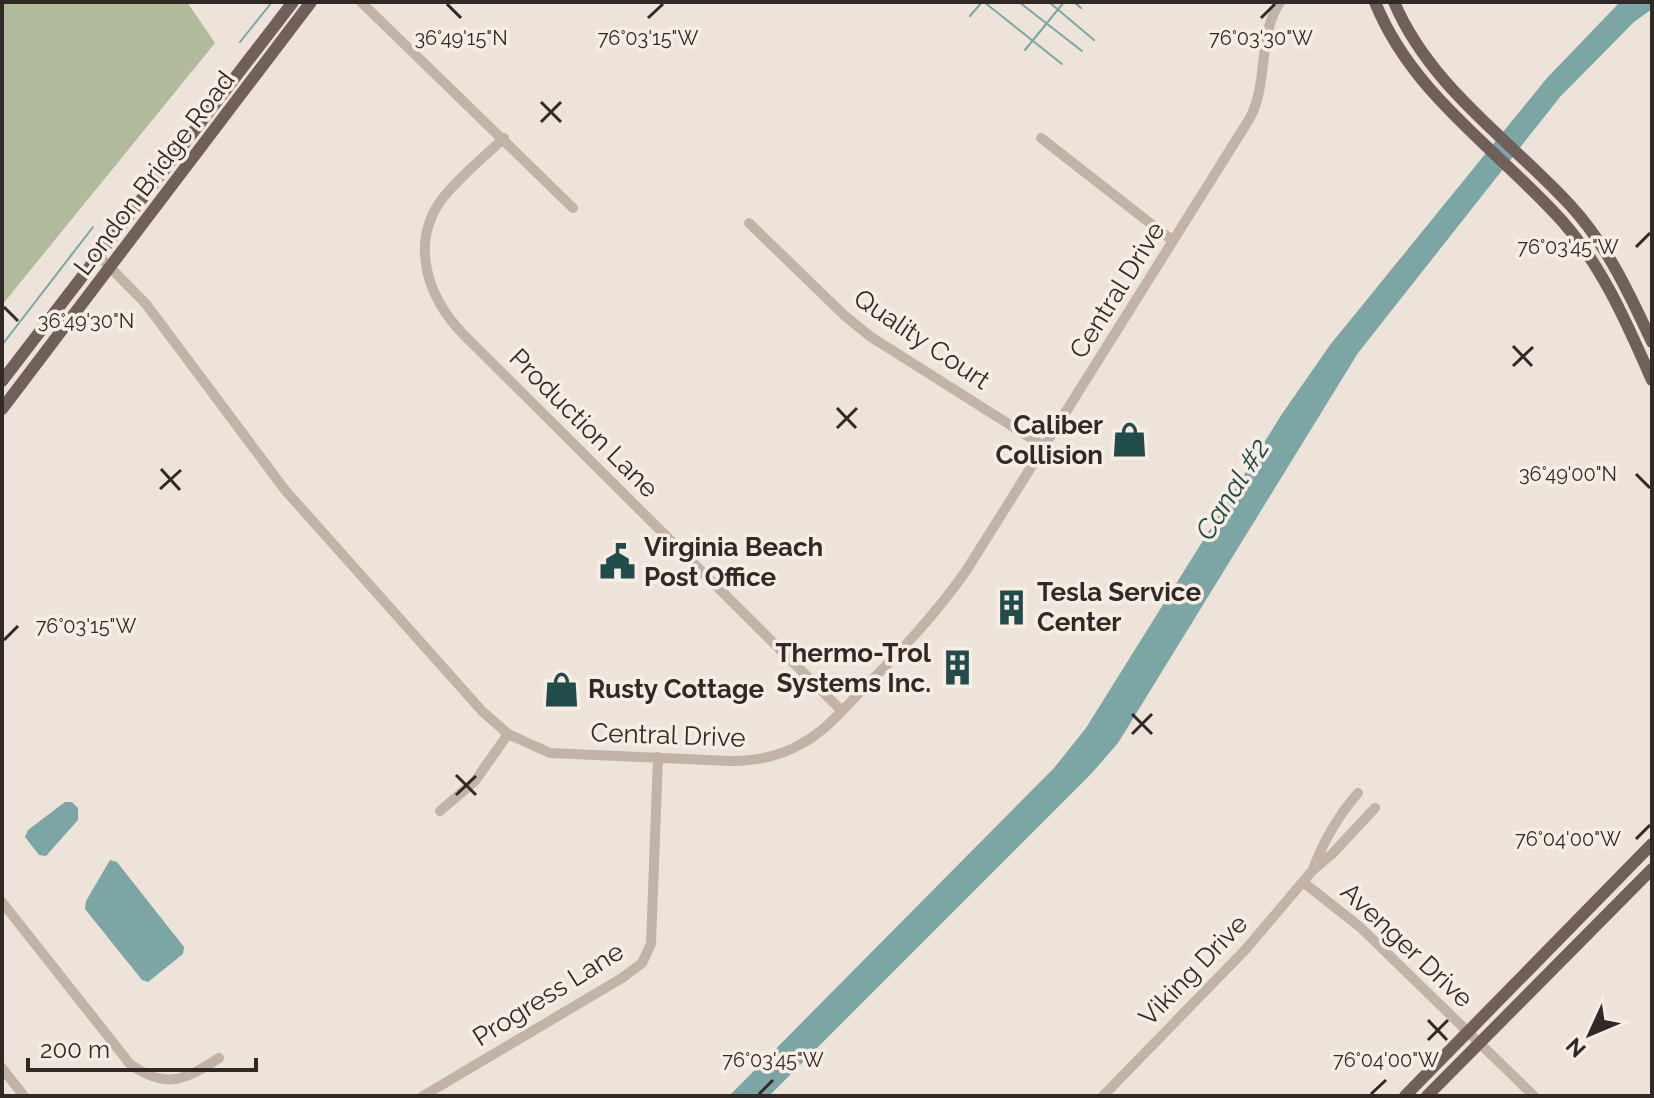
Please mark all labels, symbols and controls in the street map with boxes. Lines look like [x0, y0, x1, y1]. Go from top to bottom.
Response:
text: 36°49'15"N [414, 26, 508, 50]
text: 76°03'15"W [598, 26, 698, 50]
text: 76°03'30"W [1209, 26, 1313, 50]
street label: London Bridge Road [68, 65, 240, 281]
street label: Central Drive [1063, 216, 1171, 364]
text: 76°03'45"W [1517, 235, 1619, 259]
street label: Quality Court [848, 283, 996, 396]
text: 36°49'30"N [38, 309, 134, 333]
street label: Production Lane [504, 343, 664, 503]
place label: Caliber Collision [995, 410, 1103, 470]
shop icon: Caliber Collision [1110, 421, 1148, 459]
water label: Canal #2 [1188, 432, 1276, 546]
text: 36°49'00"N [1519, 462, 1617, 486]
place label: Virginia Beach Post Office [644, 532, 823, 592]
public building icon: Virginia Beach Post Office [599, 543, 637, 581]
place label: Tesla Service Center [1037, 577, 1201, 637]
building icon: Tesla Service Center [992, 588, 1030, 626]
text: 76°03'15"W [36, 614, 136, 638]
place label: Thermo-Trol Systems Inc. [776, 638, 932, 698]
building icon: Thermo-Trol Systems Inc. [938, 649, 976, 687]
shop icon: Rusty Cottage [543, 670, 581, 708]
place label: Rusty Cottage [588, 674, 764, 704]
street label: Central Drive [590, 717, 746, 753]
text: 76°04'00"W [1515, 827, 1621, 851]
street label: Avenger Drive [1335, 876, 1479, 1014]
street label: Viking Drive [1133, 908, 1253, 1032]
street label: Progress Lane [467, 936, 629, 1052]
north arrow [1550, 994, 1630, 1074]
scale bar [28, 1022, 256, 1072]
text: N [1560, 1033, 1591, 1063]
text: 200 m [40, 1035, 110, 1064]
text: 76°03'45"W [722, 1048, 824, 1072]
text: 76°04'00"W [1333, 1048, 1439, 1072]

